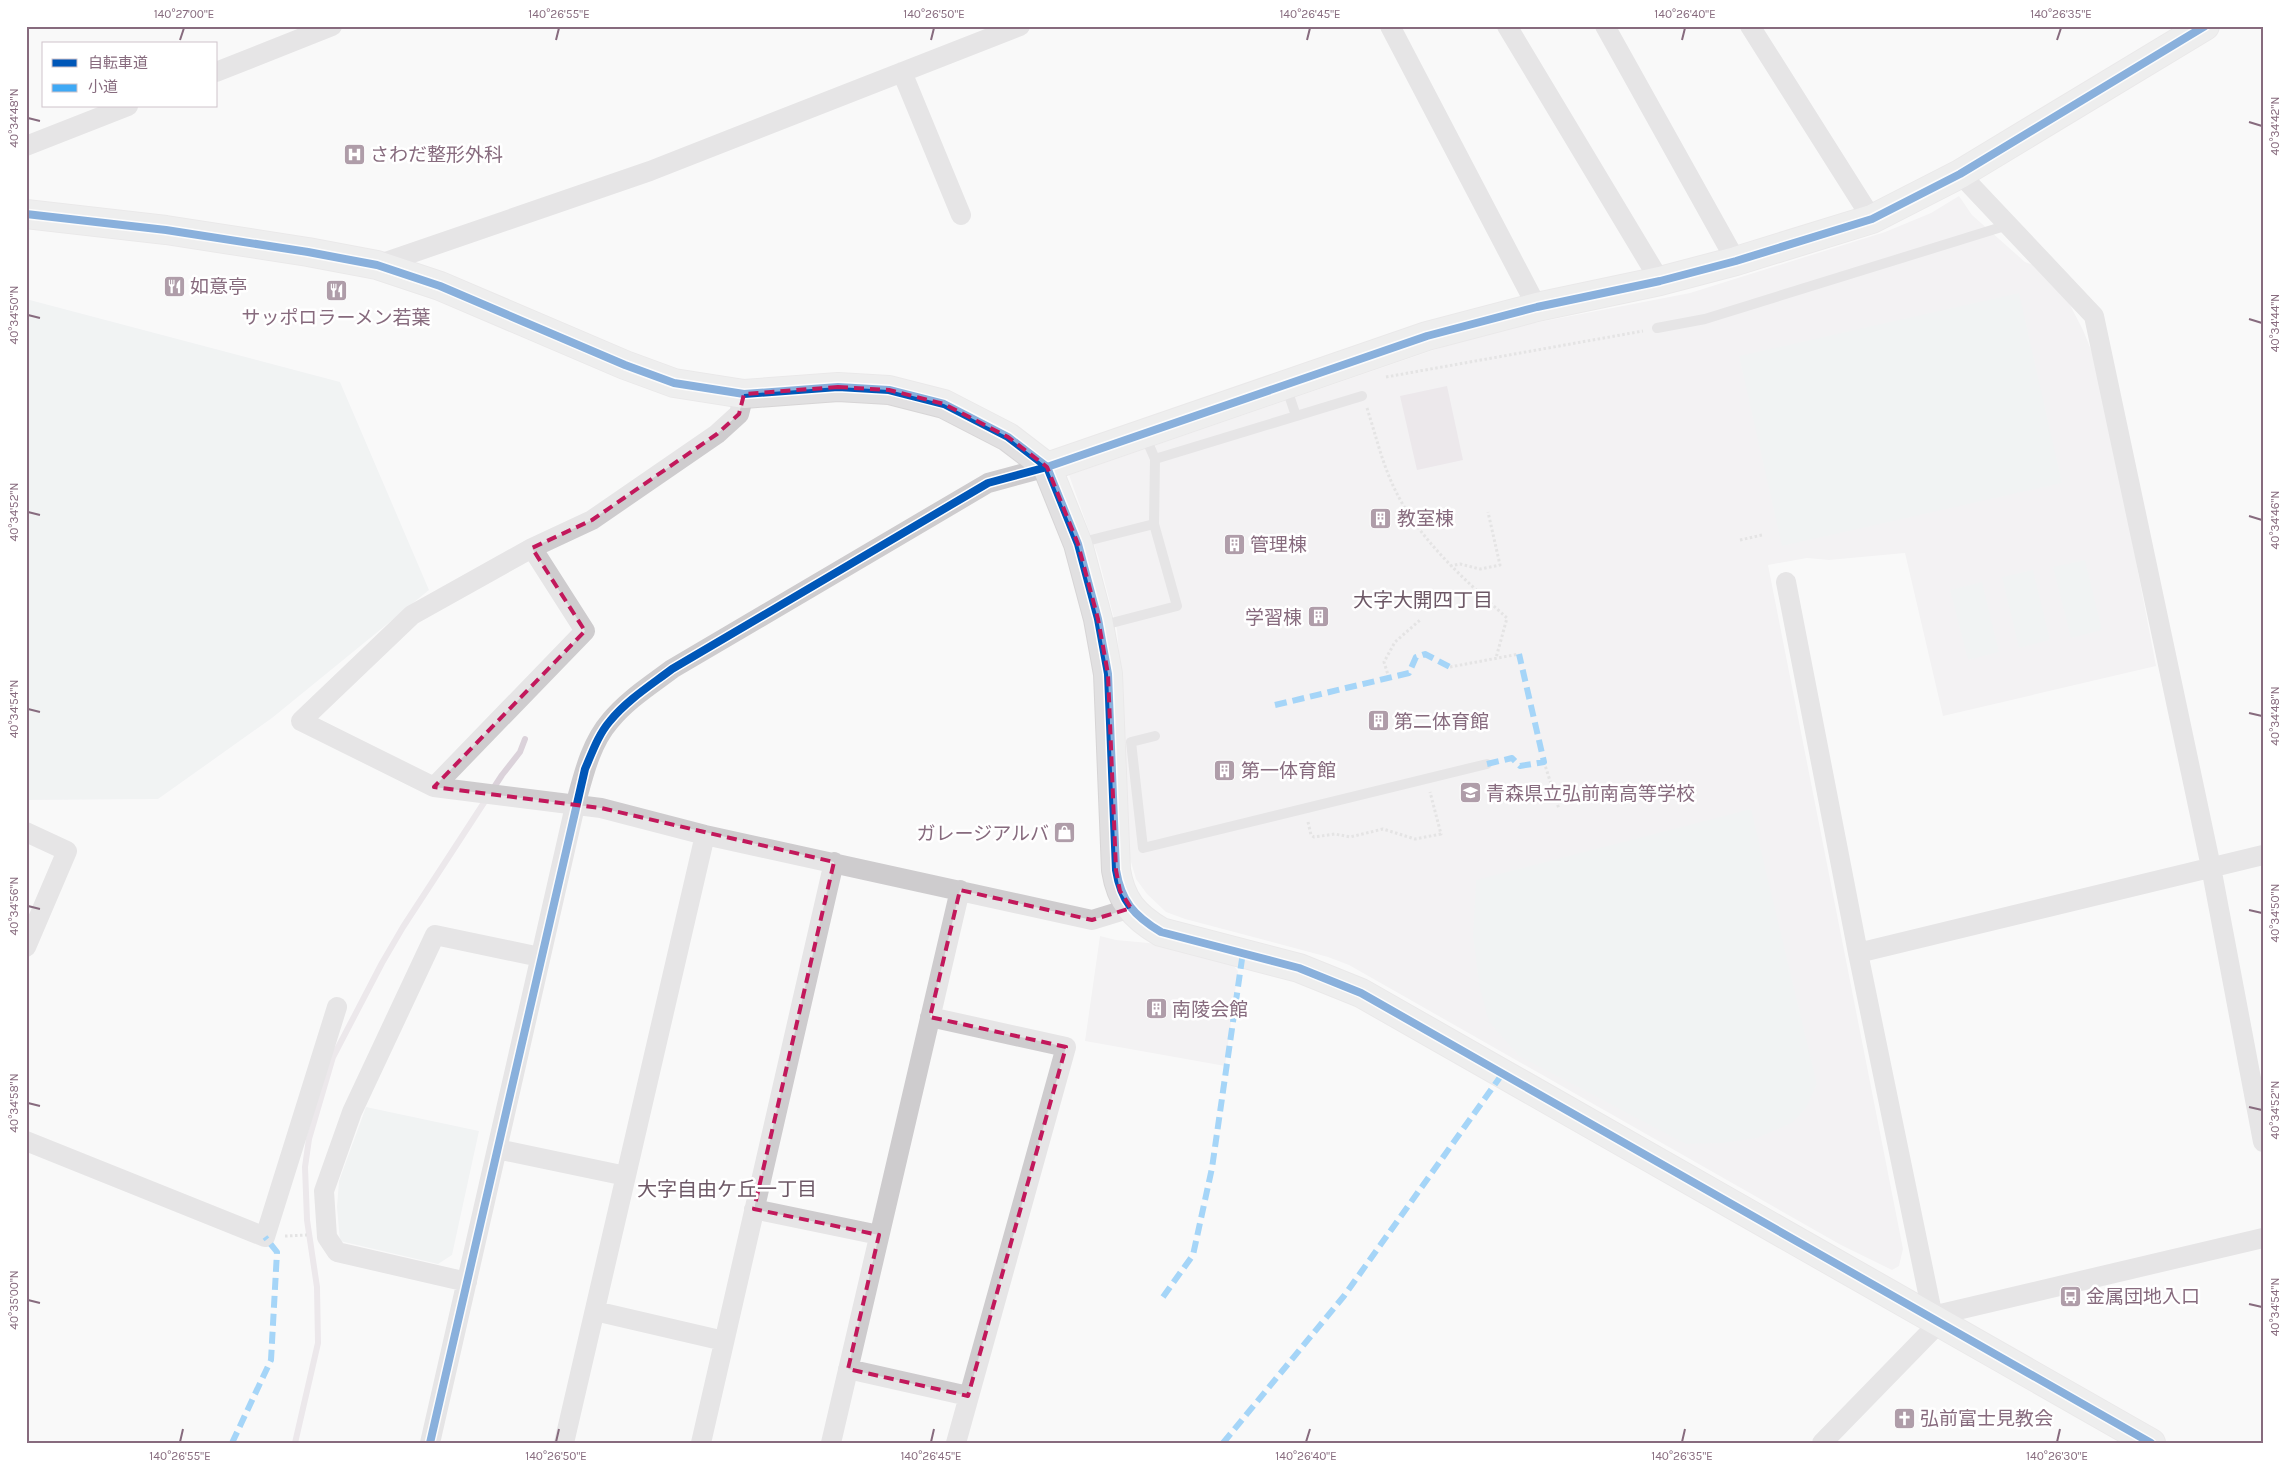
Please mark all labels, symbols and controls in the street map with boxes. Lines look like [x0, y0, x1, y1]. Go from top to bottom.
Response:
text: 140°27'00"E [154, 7, 214, 21]
text: 140°26'55"E [528, 7, 590, 21]
text: 140°26'50"E [903, 7, 965, 21]
text: 140°26'45"E [1279, 7, 1341, 21]
text: 140°26'40"E [1654, 7, 1716, 21]
text: 140°26'35"E [2030, 7, 2092, 21]
legend [42, 42, 218, 108]
text: 自転車道 [88, 54, 148, 72]
text: 小道 [88, 78, 118, 96]
text: 40°34'48"N [7, 88, 21, 148]
text: 40°34'42"N [2268, 97, 2282, 155]
hospital icon: さわだ整形外科 [342, 142, 366, 166]
place label: さわだ整形外科 [370, 144, 503, 166]
restaurant icon: 如意亭 [162, 274, 186, 298]
place label: 如意亭 [190, 276, 247, 298]
restaurant icon: サッポロラーメン若葉 [324, 279, 348, 303]
text: 40°34'50"N [7, 285, 21, 345]
text: 40°34'44"N [2268, 294, 2282, 352]
place label: サッポロラーメン若葉 [241, 307, 431, 329]
text: 40°34'52"N [7, 483, 21, 541]
text: 40°34'46"N [2268, 491, 2282, 549]
building icon: 教室棟 [1369, 506, 1393, 530]
place label: 教室棟 [1397, 508, 1454, 530]
building icon: 管理棟 [1222, 532, 1246, 556]
place label: 管理棟 [1250, 534, 1307, 556]
district label: 大字大開四丁目 [1353, 589, 1493, 612]
building icon: 学習棟 [1306, 605, 1330, 629]
place label: 学習棟 [1245, 607, 1302, 629]
text: 40°34'54"N [7, 680, 21, 738]
text: 40°34'48"N [2268, 686, 2282, 746]
building icon: 第二体育館 [1366, 709, 1390, 733]
place label: 第二体育館 [1394, 711, 1489, 733]
building icon: 第一体育館 [1213, 758, 1237, 782]
place label: 第一体育館 [1241, 760, 1336, 782]
school or university icon: 青森県立弘前南高等学校 [1458, 781, 1482, 805]
place label: 青森県立弘前南高等学校 [1486, 783, 1695, 805]
shop icon: ガレージアルバ [1053, 821, 1077, 845]
place label: ガレージアルバ [917, 823, 1049, 845]
text: 40°34'56"N [7, 877, 21, 935]
text: 40°34'50"N [2268, 883, 2282, 943]
building icon: 南陵会館 [1144, 997, 1168, 1021]
place label: 南陵会館 [1172, 999, 1248, 1021]
text: 40°34'58"N [7, 1073, 21, 1133]
text: 40°34'52"N [2268, 1081, 2282, 1139]
district label: 大字自由ケ丘一丁目 [637, 1178, 817, 1201]
text: 40°35'00"N [7, 1270, 21, 1330]
text: 40°34'54"N [2268, 1278, 2282, 1336]
bus stop icon: 金属団地入口 [2058, 1284, 2082, 1308]
place label: 金属団地入口 [2086, 1286, 2200, 1308]
church icon: 弘前富士見教会 [1892, 1406, 1916, 1430]
place label: 弘前富士見教会 [1920, 1408, 2053, 1430]
text: 140°26'55"E [149, 1449, 211, 1463]
text: 140°26'50"E [525, 1449, 587, 1463]
text: 140°26'45"E [900, 1449, 962, 1463]
text: 140°26'40"E [1275, 1449, 1337, 1463]
text: 140°26'35"E [1651, 1449, 1713, 1463]
text: 140°26'30"E [2026, 1449, 2088, 1463]

